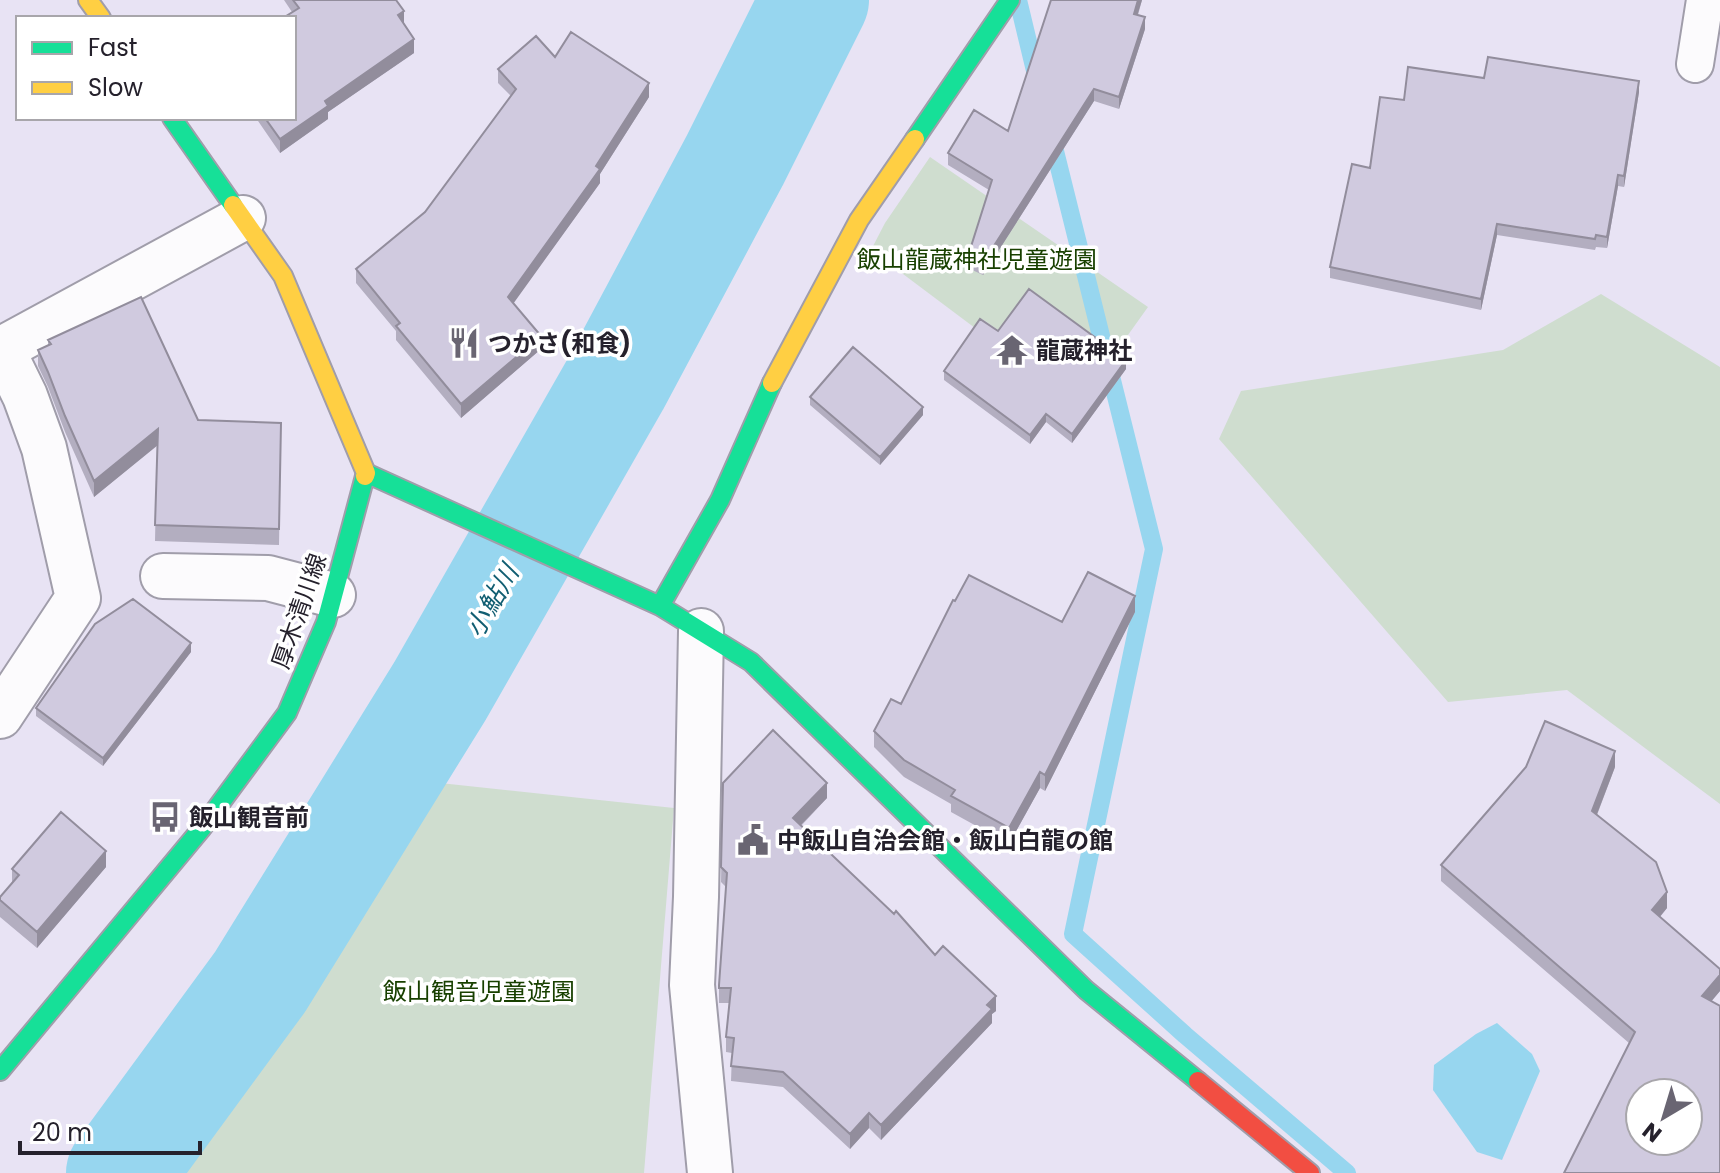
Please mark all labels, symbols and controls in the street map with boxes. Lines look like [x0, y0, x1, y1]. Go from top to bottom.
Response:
legend [16, 16, 296, 120]
text: Fast [88, 31, 138, 64]
text: Slow [88, 71, 143, 104]
park label: 飯山龍蔵神社児童遊園 [857, 243, 1097, 276]
restaurant icon: つかさ(和食) [447, 326, 481, 360]
place label: つかさ(和食) [488, 327, 631, 360]
temple icon: 龍蔵神社 [995, 333, 1029, 367]
place label: 龍蔵神社 [1036, 334, 1132, 367]
street label: 厚木清川線 [264, 549, 334, 673]
water label: 小鮎川 [457, 556, 529, 644]
bus stop icon: 飯山観音前 [148, 800, 182, 834]
place label: 飯山観音前 [189, 801, 309, 834]
public building icon: 中飯山自治会館・飯山白龍の館 [736, 823, 770, 857]
place label: 中飯山自治会館・飯山白龍の館 [777, 824, 1113, 857]
park label: 飯山観音児童遊園 [383, 975, 575, 1008]
north arrow [1624, 1077, 1704, 1157]
scale bar [20, 1105, 200, 1155]
text: N [1636, 1115, 1668, 1150]
text: 20 m [32, 1116, 92, 1149]

